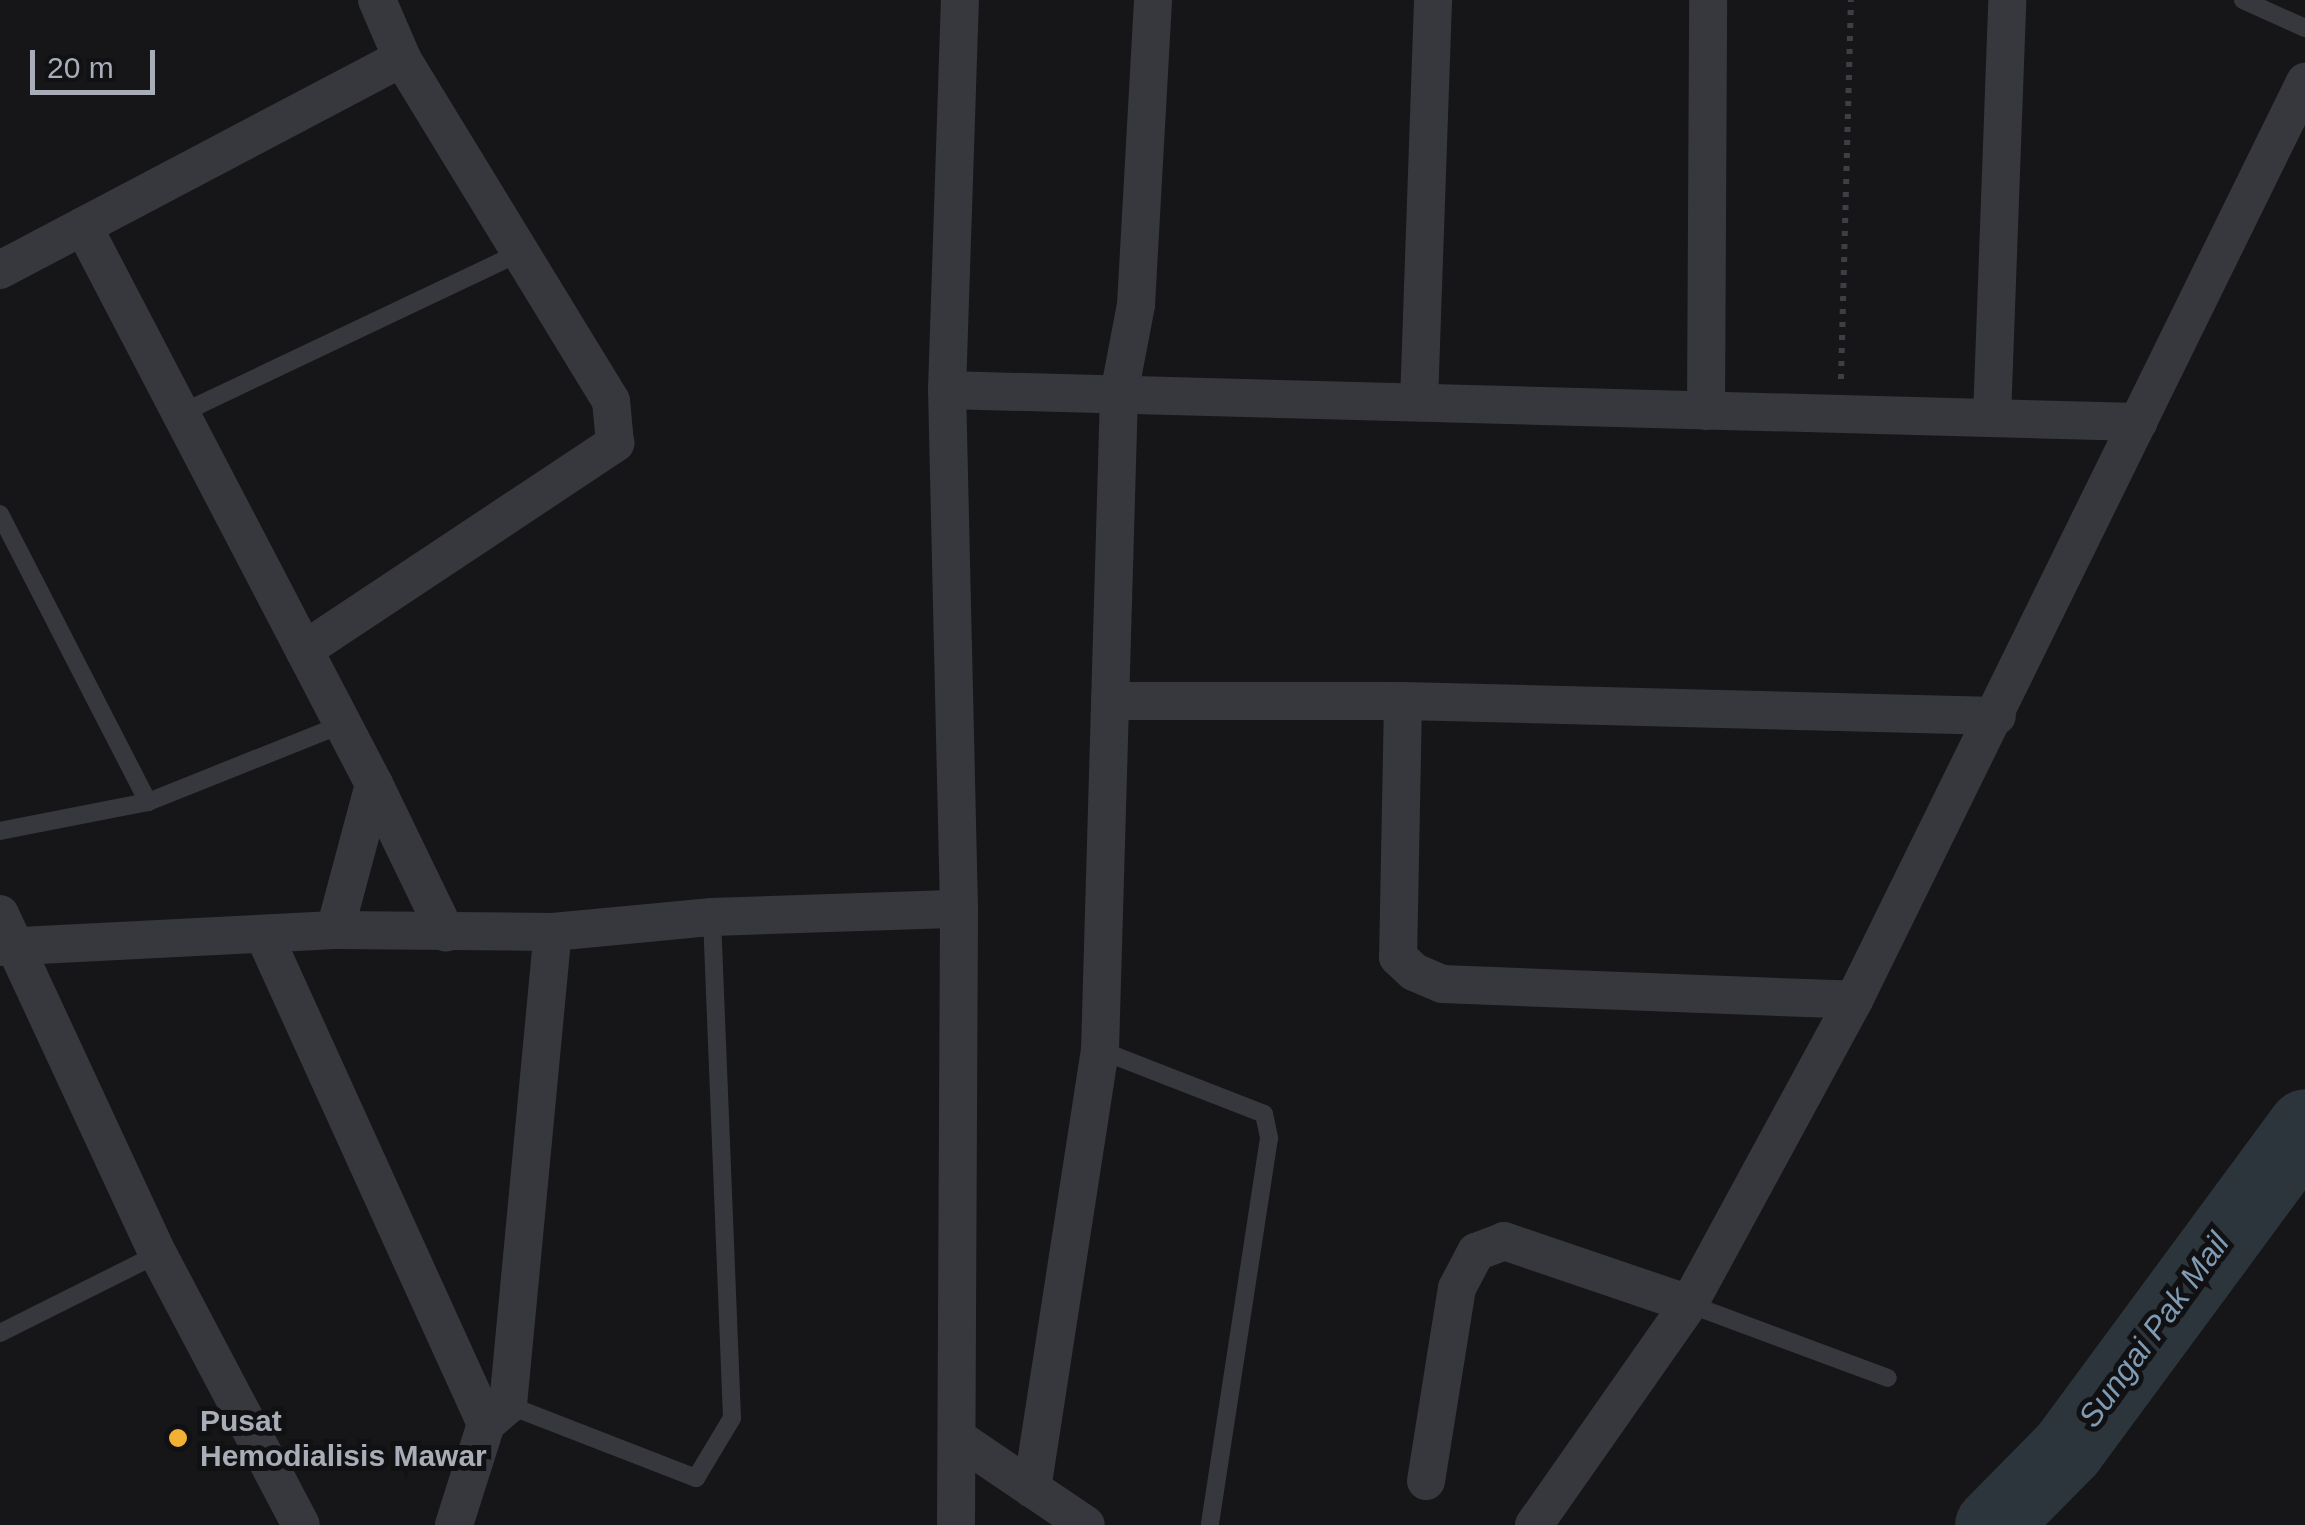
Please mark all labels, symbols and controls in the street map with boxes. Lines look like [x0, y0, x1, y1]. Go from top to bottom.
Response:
scale bar [35, 30, 160, 92]
text: 20 m [47, 51, 114, 84]
water label: Sungai Pak Mail [2071, 1225, 2237, 1435]
place label: Pusat Hemodialisis Mawar [200, 1403, 487, 1474]
marker: Pusat Hemodialisis Mawar [165, 1425, 191, 1451]

